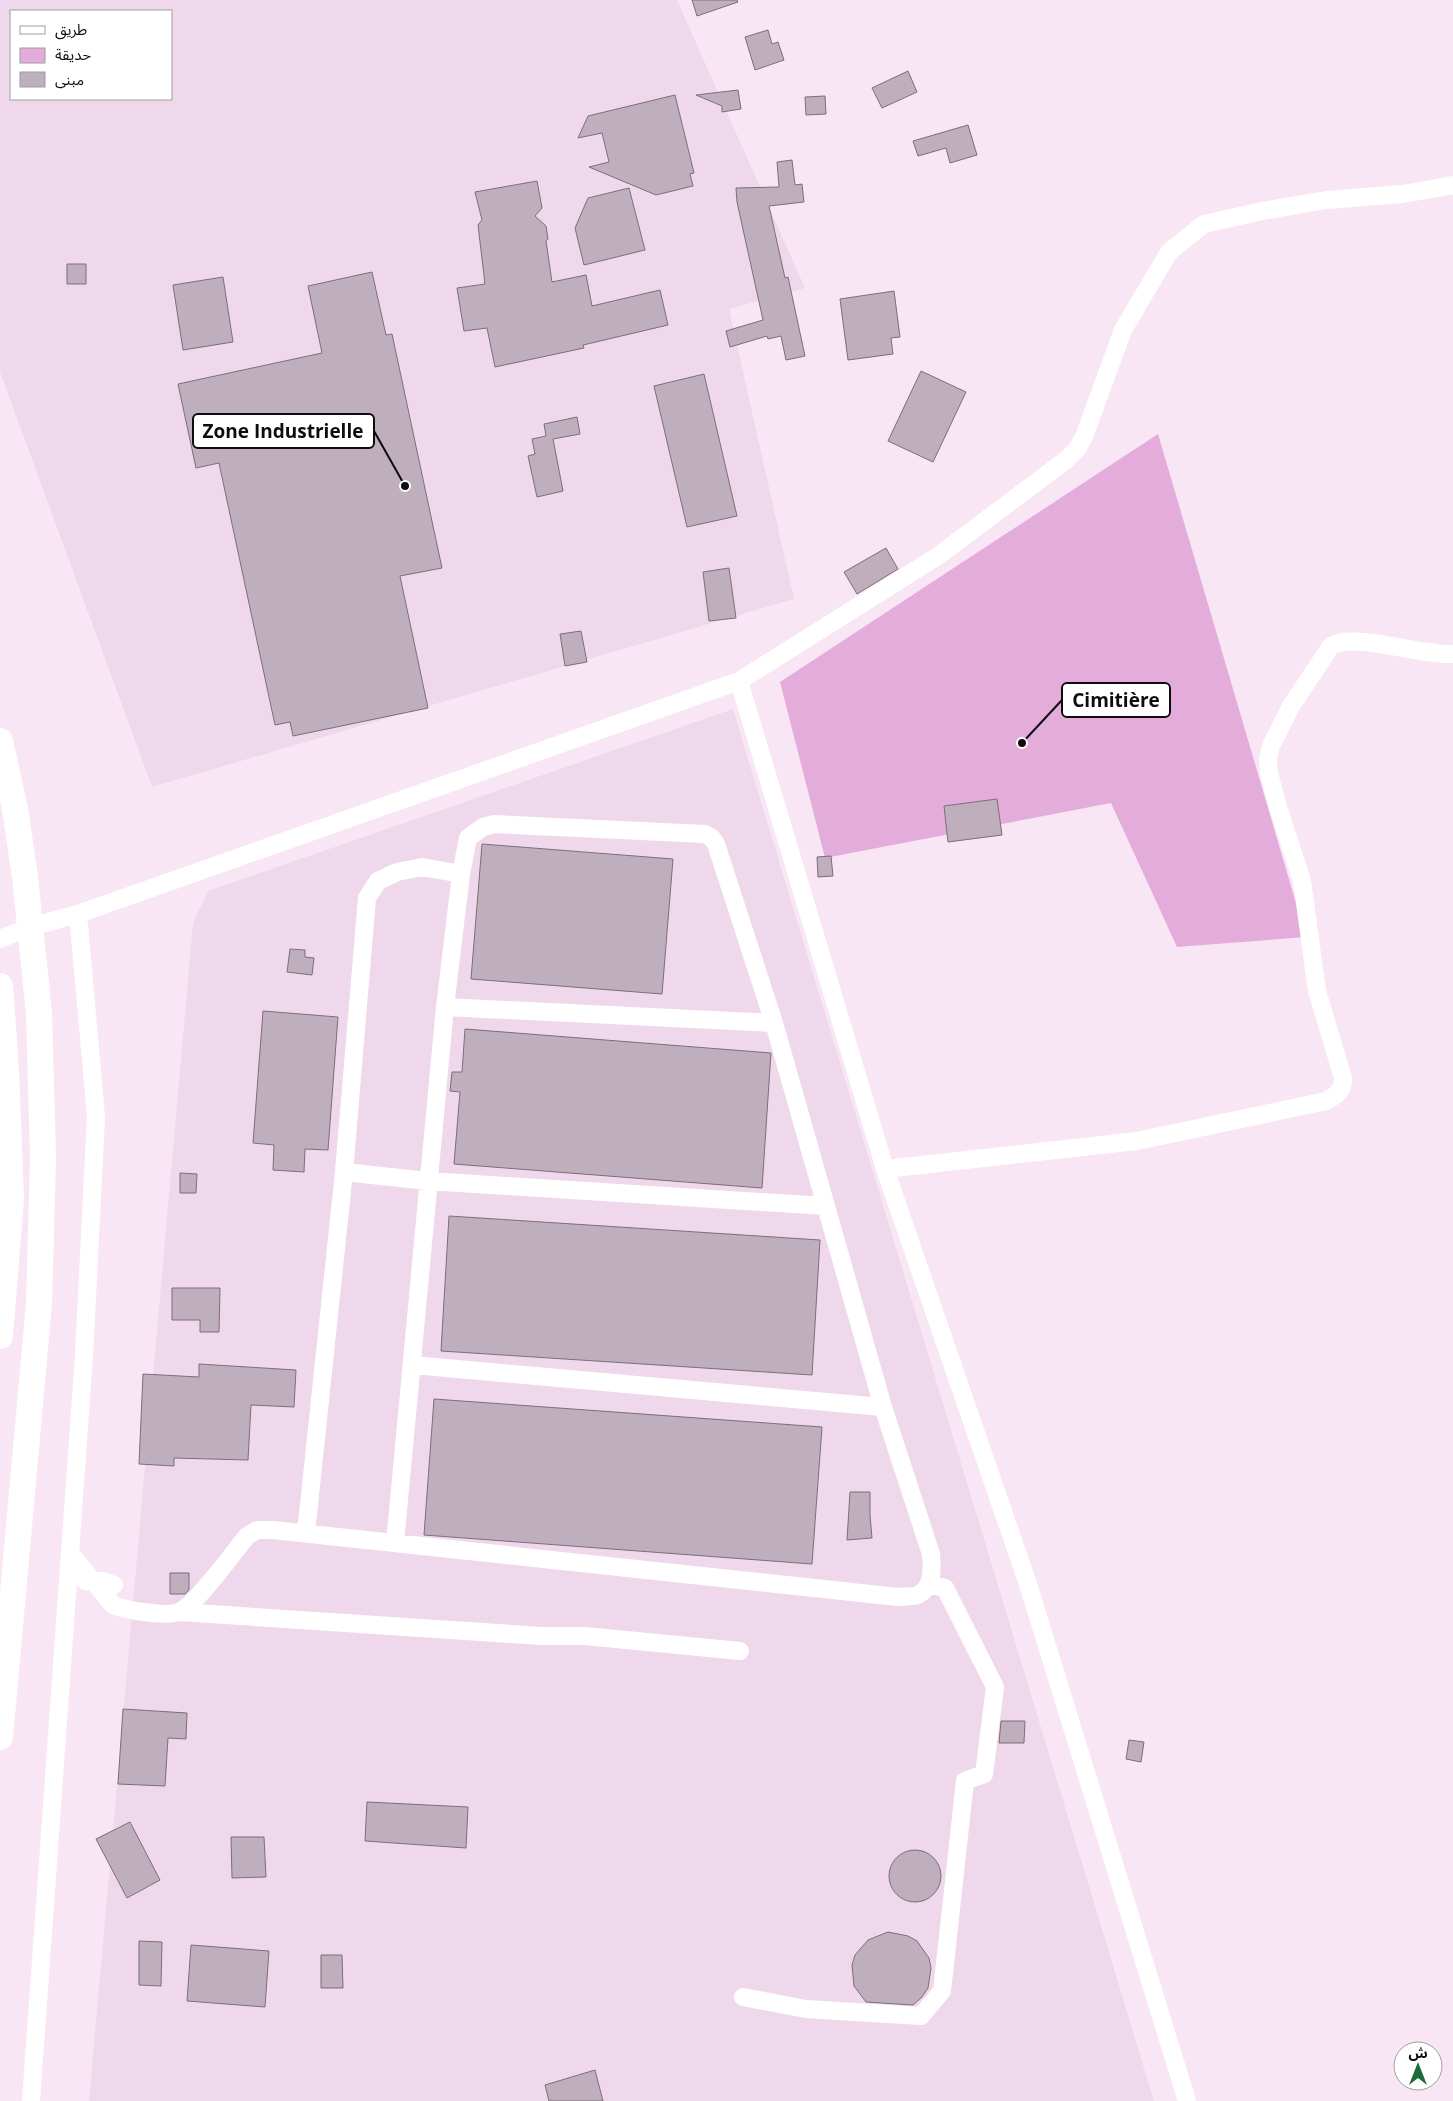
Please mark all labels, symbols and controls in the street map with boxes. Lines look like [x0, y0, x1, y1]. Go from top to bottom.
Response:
legend [10, 10, 172, 100]
text: طريق [55, 19, 87, 40]
text: حديقة [55, 44, 91, 64]
text: مبنى [55, 69, 84, 89]
callout: Zone Industrielle [193, 414, 374, 448]
text: Zone Industrielle [203, 418, 363, 444]
callout: Cimitière [1062, 683, 1170, 717]
text: Cimitière [1072, 687, 1160, 713]
north arrow [1393, 2041, 1443, 2091]
text: ش [1408, 2043, 1428, 2062]

